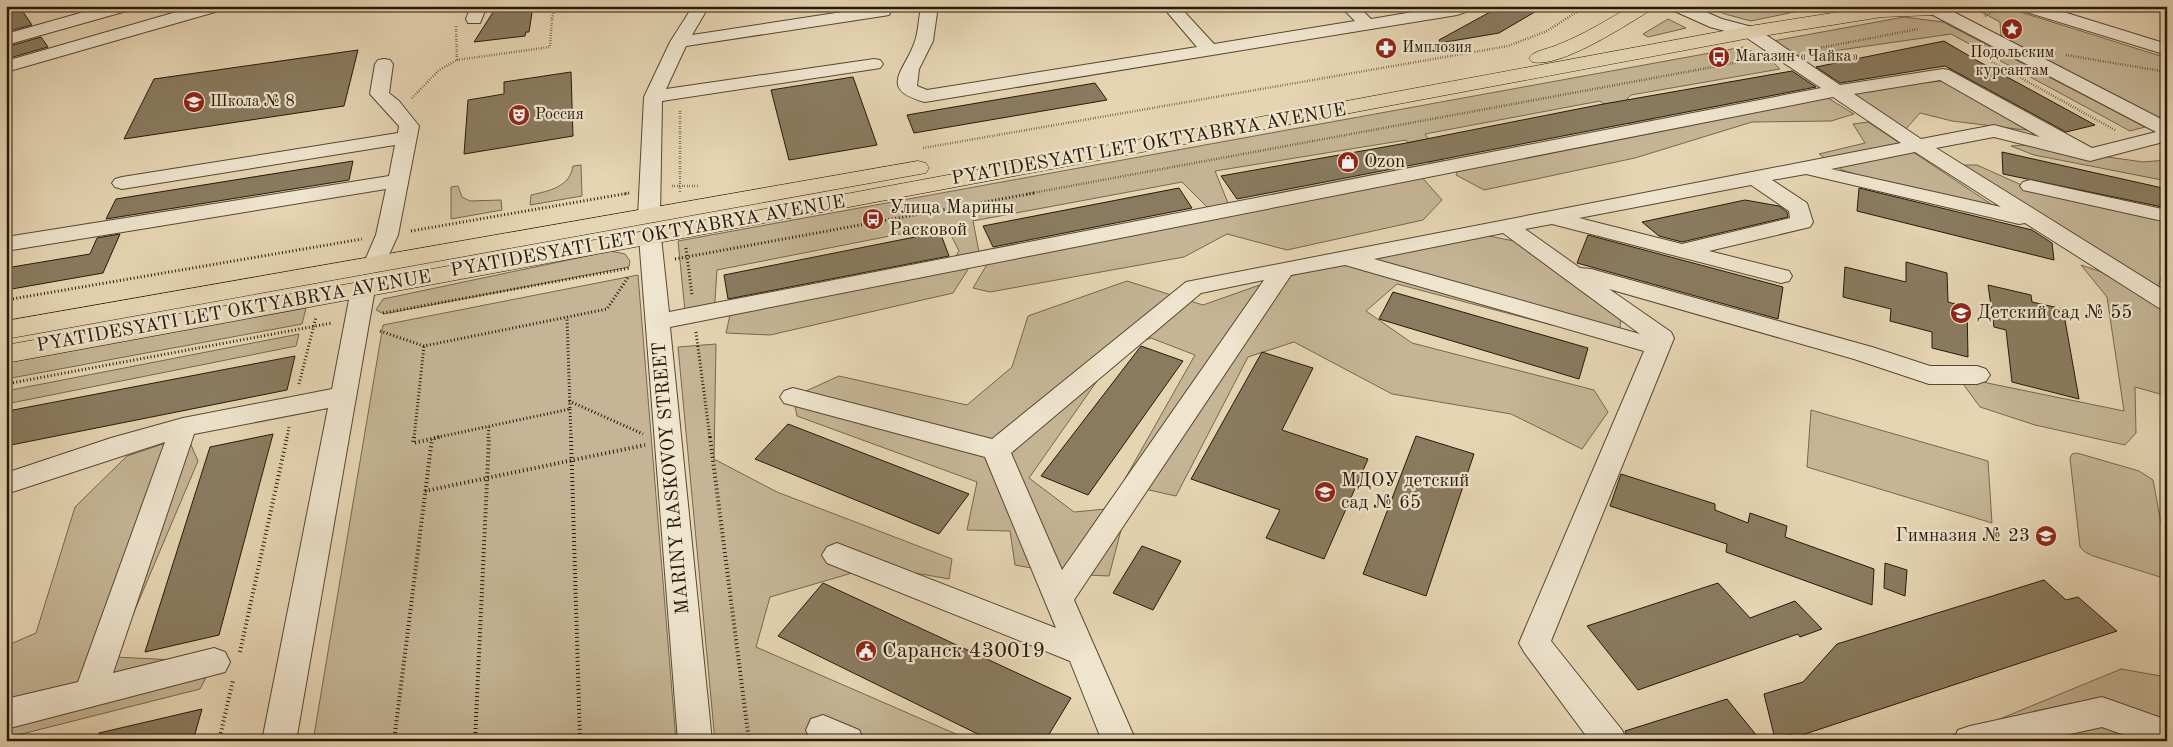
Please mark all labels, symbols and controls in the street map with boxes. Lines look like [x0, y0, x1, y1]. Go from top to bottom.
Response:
place icon: Подольским курсантам [2000, 17, 2024, 41]
pharmacy icon: Имплозия [1374, 36, 1398, 60]
place label: Имплозия [1402, 40, 1472, 56]
bus stop icon: Магазин «Чайка» [1707, 45, 1731, 69]
place label: Подольским курсантам [1970, 45, 2054, 79]
place label: Магазин «Чайка» [1735, 49, 1859, 65]
school or university icon: Школа № 8 [182, 90, 206, 114]
place label: Школа № 8 [210, 94, 295, 110]
street label: PYATIDESYATI LET OKTYABRYA AVENUE [950, 101, 1348, 189]
theatre icon: Россия [507, 103, 531, 127]
place label: Россия [535, 107, 584, 123]
shop icon: Ozon [1336, 150, 1360, 174]
place label: Ozon [1364, 153, 1405, 172]
street label: PYATIDESYATI LET OKTYABRYA AVENUE [449, 193, 847, 281]
place label: Улица Марины Расковой [889, 199, 1014, 240]
bus stop icon: Улица Марины Расковой [861, 207, 885, 231]
street label: PYATIDESYATI LET OKTYABRYA AVENUE [35, 268, 433, 356]
school or university icon: Детский сад № 55 [1949, 301, 1973, 325]
place label: Детский сад № 55 [1977, 304, 2132, 323]
street label: MARINY RASKOVOY STREET [651, 341, 693, 615]
place label: МДОУ детский сад № 65 [1341, 472, 1470, 513]
school or university icon: МДОУ детский сад № 65 [1313, 480, 1337, 504]
school or university icon: Гимназия № 23 [2034, 524, 2058, 548]
place label: Гимназия № 23 [1895, 527, 2030, 546]
public building icon: Саранск 430019 [854, 639, 878, 663]
place label: Саранск 430019 [882, 640, 1045, 662]

